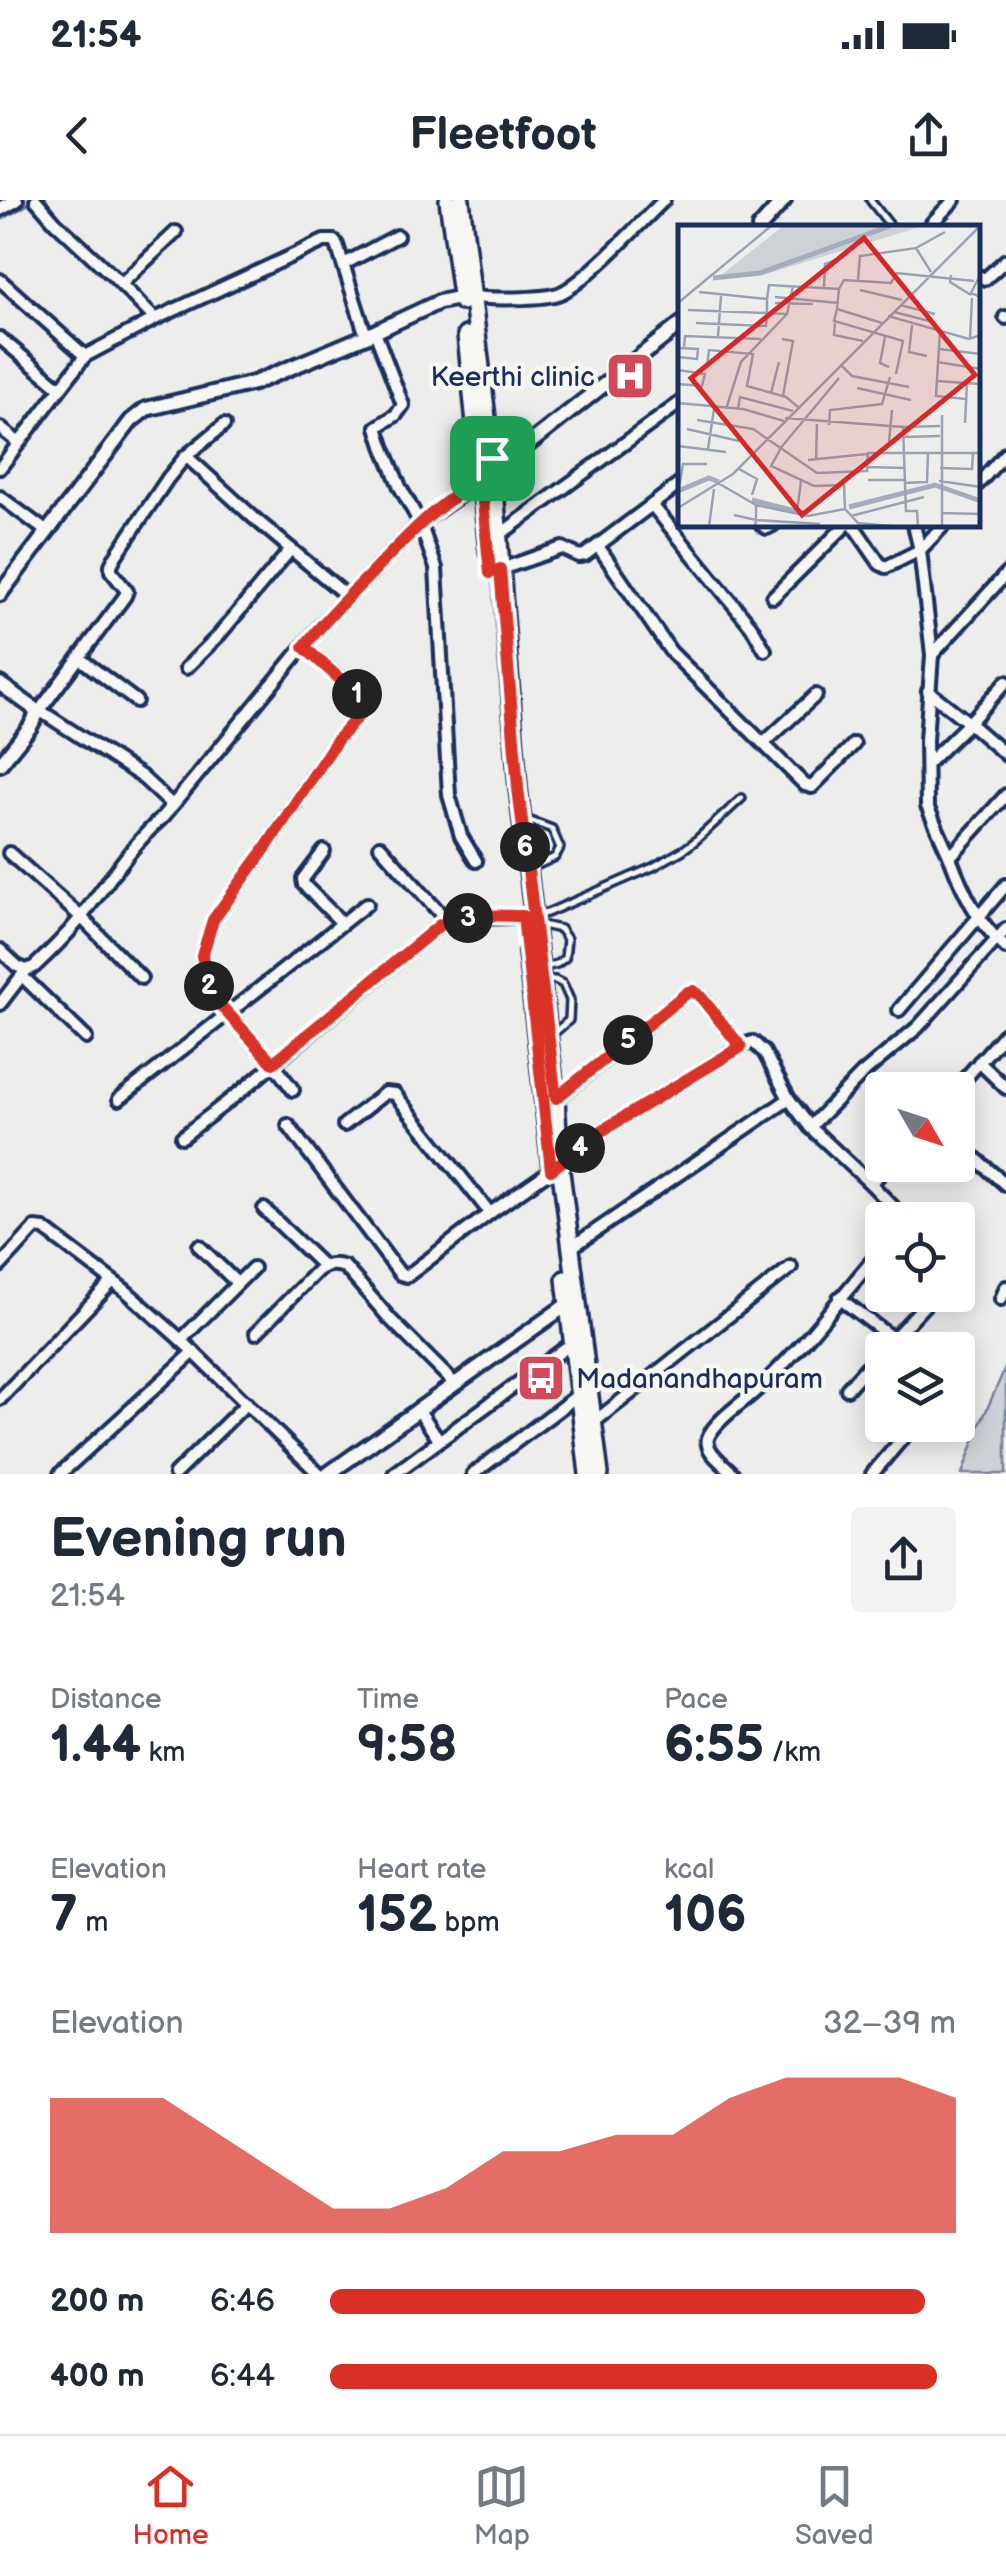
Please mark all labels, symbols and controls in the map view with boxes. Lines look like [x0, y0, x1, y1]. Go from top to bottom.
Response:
text: 21:54 [50, 13, 141, 58]
icon: back [50, 108, 105, 163]
text: Fleetfoot [409, 108, 597, 163]
icon: share [901, 108, 956, 163]
inset map [678, 225, 981, 528]
hospital icon: Keerthi clinic [604, 350, 656, 402]
place label: Keerthi clinic [430, 361, 595, 394]
pin [450, 416, 535, 501]
icon: arrive [465, 431, 520, 486]
pin: 1 [332, 669, 382, 719]
text: 1 [351, 677, 363, 710]
pin: 6 [500, 822, 550, 872]
text: 6 [517, 830, 533, 863]
pin: 3 [443, 893, 493, 943]
text: 3 [460, 901, 476, 934]
pin: 2 [184, 961, 234, 1011]
text: 2 [201, 969, 217, 1002]
pin: 5 [603, 1015, 653, 1065]
text: 5 [620, 1023, 636, 1056]
north arrow [865, 1072, 975, 1182]
map controls [865, 1072, 975, 1442]
pin: 4 [555, 1123, 605, 1173]
text: 4 [572, 1131, 588, 1164]
button: locate [865, 1202, 975, 1312]
button: layers [865, 1332, 975, 1442]
bus stop icon: Madanandhapuram [515, 1352, 567, 1404]
place label: Madanandhapuram [576, 1363, 823, 1396]
text: Evening run [50, 1506, 347, 1573]
button: share [851, 1507, 956, 1612]
text: 21:54 [50, 1577, 125, 1616]
text: Distance [50, 1683, 162, 1716]
text: Time [357, 1683, 419, 1716]
text: Pace [664, 1683, 728, 1716]
text: 1.44 [50, 1716, 141, 1776]
text: 9:58 [357, 1716, 457, 1776]
text: 6:55 [664, 1716, 764, 1776]
text: km [141, 1736, 185, 1769]
text: /km [764, 1736, 821, 1769]
text: Elevation [50, 1853, 167, 1886]
text: Heart rate [357, 1853, 486, 1886]
text: kcal [664, 1853, 714, 1886]
text: 7 [50, 1886, 78, 1946]
text: 152 [357, 1886, 437, 1946]
text: 106 [664, 1886, 747, 1946]
text: m [78, 1906, 108, 1939]
text: bpm [437, 1906, 500, 1939]
text: Elevation [50, 2004, 183, 2043]
text: 32–39 m [823, 2004, 956, 2043]
text: 200 m [50, 2282, 144, 2321]
text: 6:46 [210, 2282, 275, 2321]
text: 400 m [50, 2357, 145, 2396]
text: 6:44 [210, 2357, 275, 2396]
tab: Home [133, 2459, 209, 2552]
tab: Map [474, 2459, 530, 2552]
tab: Saved [795, 2459, 873, 2552]

